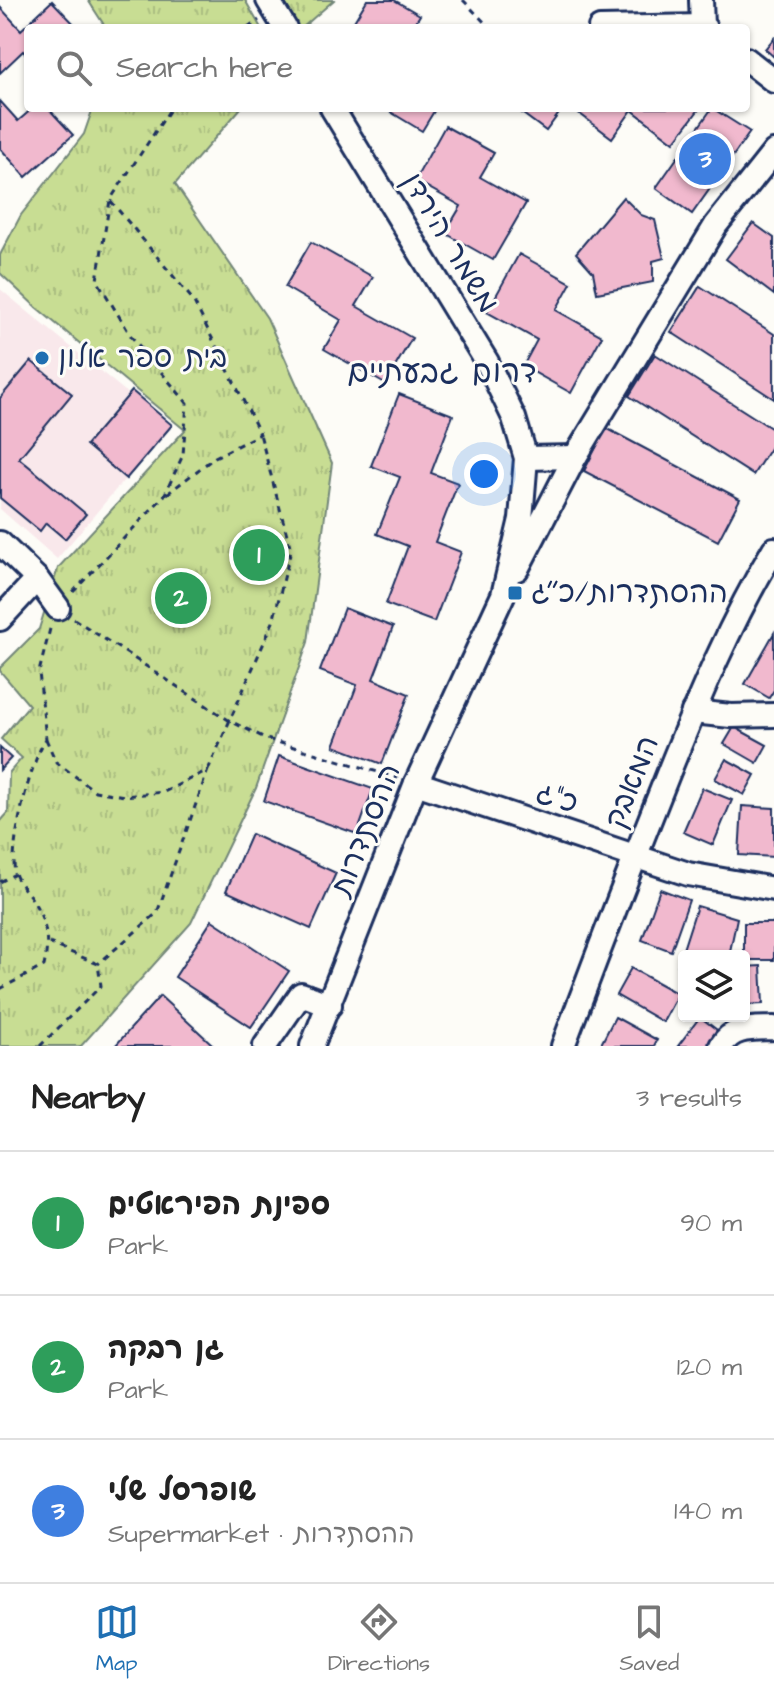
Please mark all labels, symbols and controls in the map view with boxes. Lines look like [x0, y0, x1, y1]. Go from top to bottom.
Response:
search box [24, 24, 750, 112]
icon: search [52, 46, 96, 90]
text: Search here [116, 47, 293, 89]
pin: 3 [679, 129, 731, 189]
street label: משמר הירדן [392, 165, 508, 321]
place label: בית ספר אלון [58, 337, 227, 379]
marker: בית ספר אלון [33, 349, 51, 367]
district label: דרום גבעתיים [347, 350, 537, 395]
your location [464, 454, 504, 494]
pin: 1 [233, 525, 285, 585]
pin: 2 [155, 568, 207, 628]
place label: ההסתדרות/כ״ג [531, 572, 728, 614]
marker: ההסתדרות/כ״ג [506, 584, 524, 602]
street label: המאבק [594, 729, 670, 835]
street label: ההסתדרות [320, 757, 412, 904]
street label: כ"ג [531, 772, 583, 824]
map controls [678, 950, 750, 1022]
button: layers [678, 950, 750, 1022]
text: Nearby [32, 1074, 146, 1122]
text: 3 results [636, 1080, 742, 1116]
text: ספינת הפיראטים [108, 1184, 330, 1226]
text: 1 [56, 1205, 60, 1241]
text: 90 m [680, 1205, 742, 1241]
text: Park [108, 1228, 168, 1264]
text: גן רבקה [108, 1328, 224, 1370]
text: 2 [51, 1349, 65, 1385]
text: 120 m [677, 1349, 742, 1385]
text: Park [108, 1372, 168, 1408]
text: שופרסל שלי [108, 1470, 256, 1512]
text: 3 [51, 1493, 65, 1529]
text: 140 m [674, 1493, 742, 1529]
text: Supermarket · ההסתדרות [108, 1516, 415, 1552]
tab: Map [95, 1600, 139, 1679]
tab: Directions [328, 1600, 430, 1679]
tab: Saved [619, 1600, 679, 1679]

